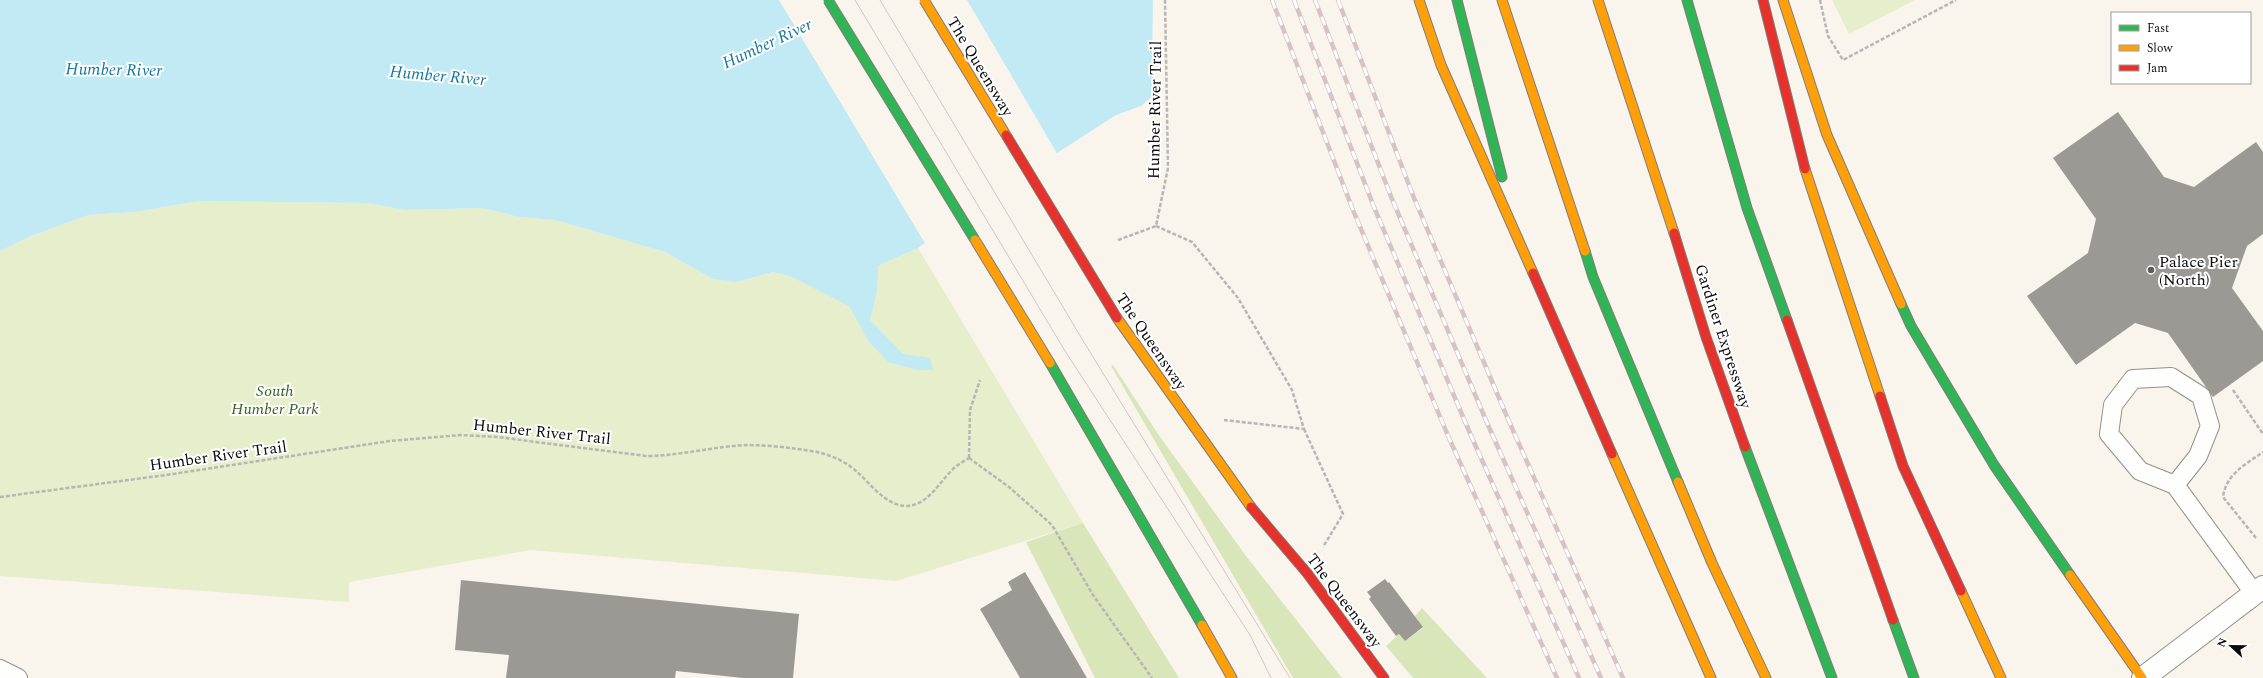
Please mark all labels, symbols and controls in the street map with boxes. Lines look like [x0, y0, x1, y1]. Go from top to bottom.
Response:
water label: Humber River [718, 12, 817, 76]
street label: The Queensway [941, 12, 1020, 122]
legend [2111, 12, 2251, 84]
text: Fast [2147, 19, 2169, 38]
text: Slow [2147, 39, 2173, 58]
street label: Humber River Trail [1142, 41, 1168, 179]
water label: Humber River [65, 56, 163, 84]
water label: Humber River [389, 59, 487, 93]
text: Jam [2147, 59, 2168, 78]
place label: Palace Pier (North) [2159, 250, 2238, 292]
street label: Gardiner Expressway [1688, 261, 1758, 413]
marker: Palace Pier (North) [2146, 265, 2156, 275]
street label: The Queensway [1110, 288, 1193, 396]
park label: South Humber Park [231, 379, 319, 421]
street label: Humber River Trail [472, 413, 612, 451]
street label: Humber River Trail [148, 434, 288, 478]
street label: The Queensway [1301, 548, 1389, 654]
north arrow [2211, 626, 2251, 666]
text: N [2213, 635, 2232, 650]

